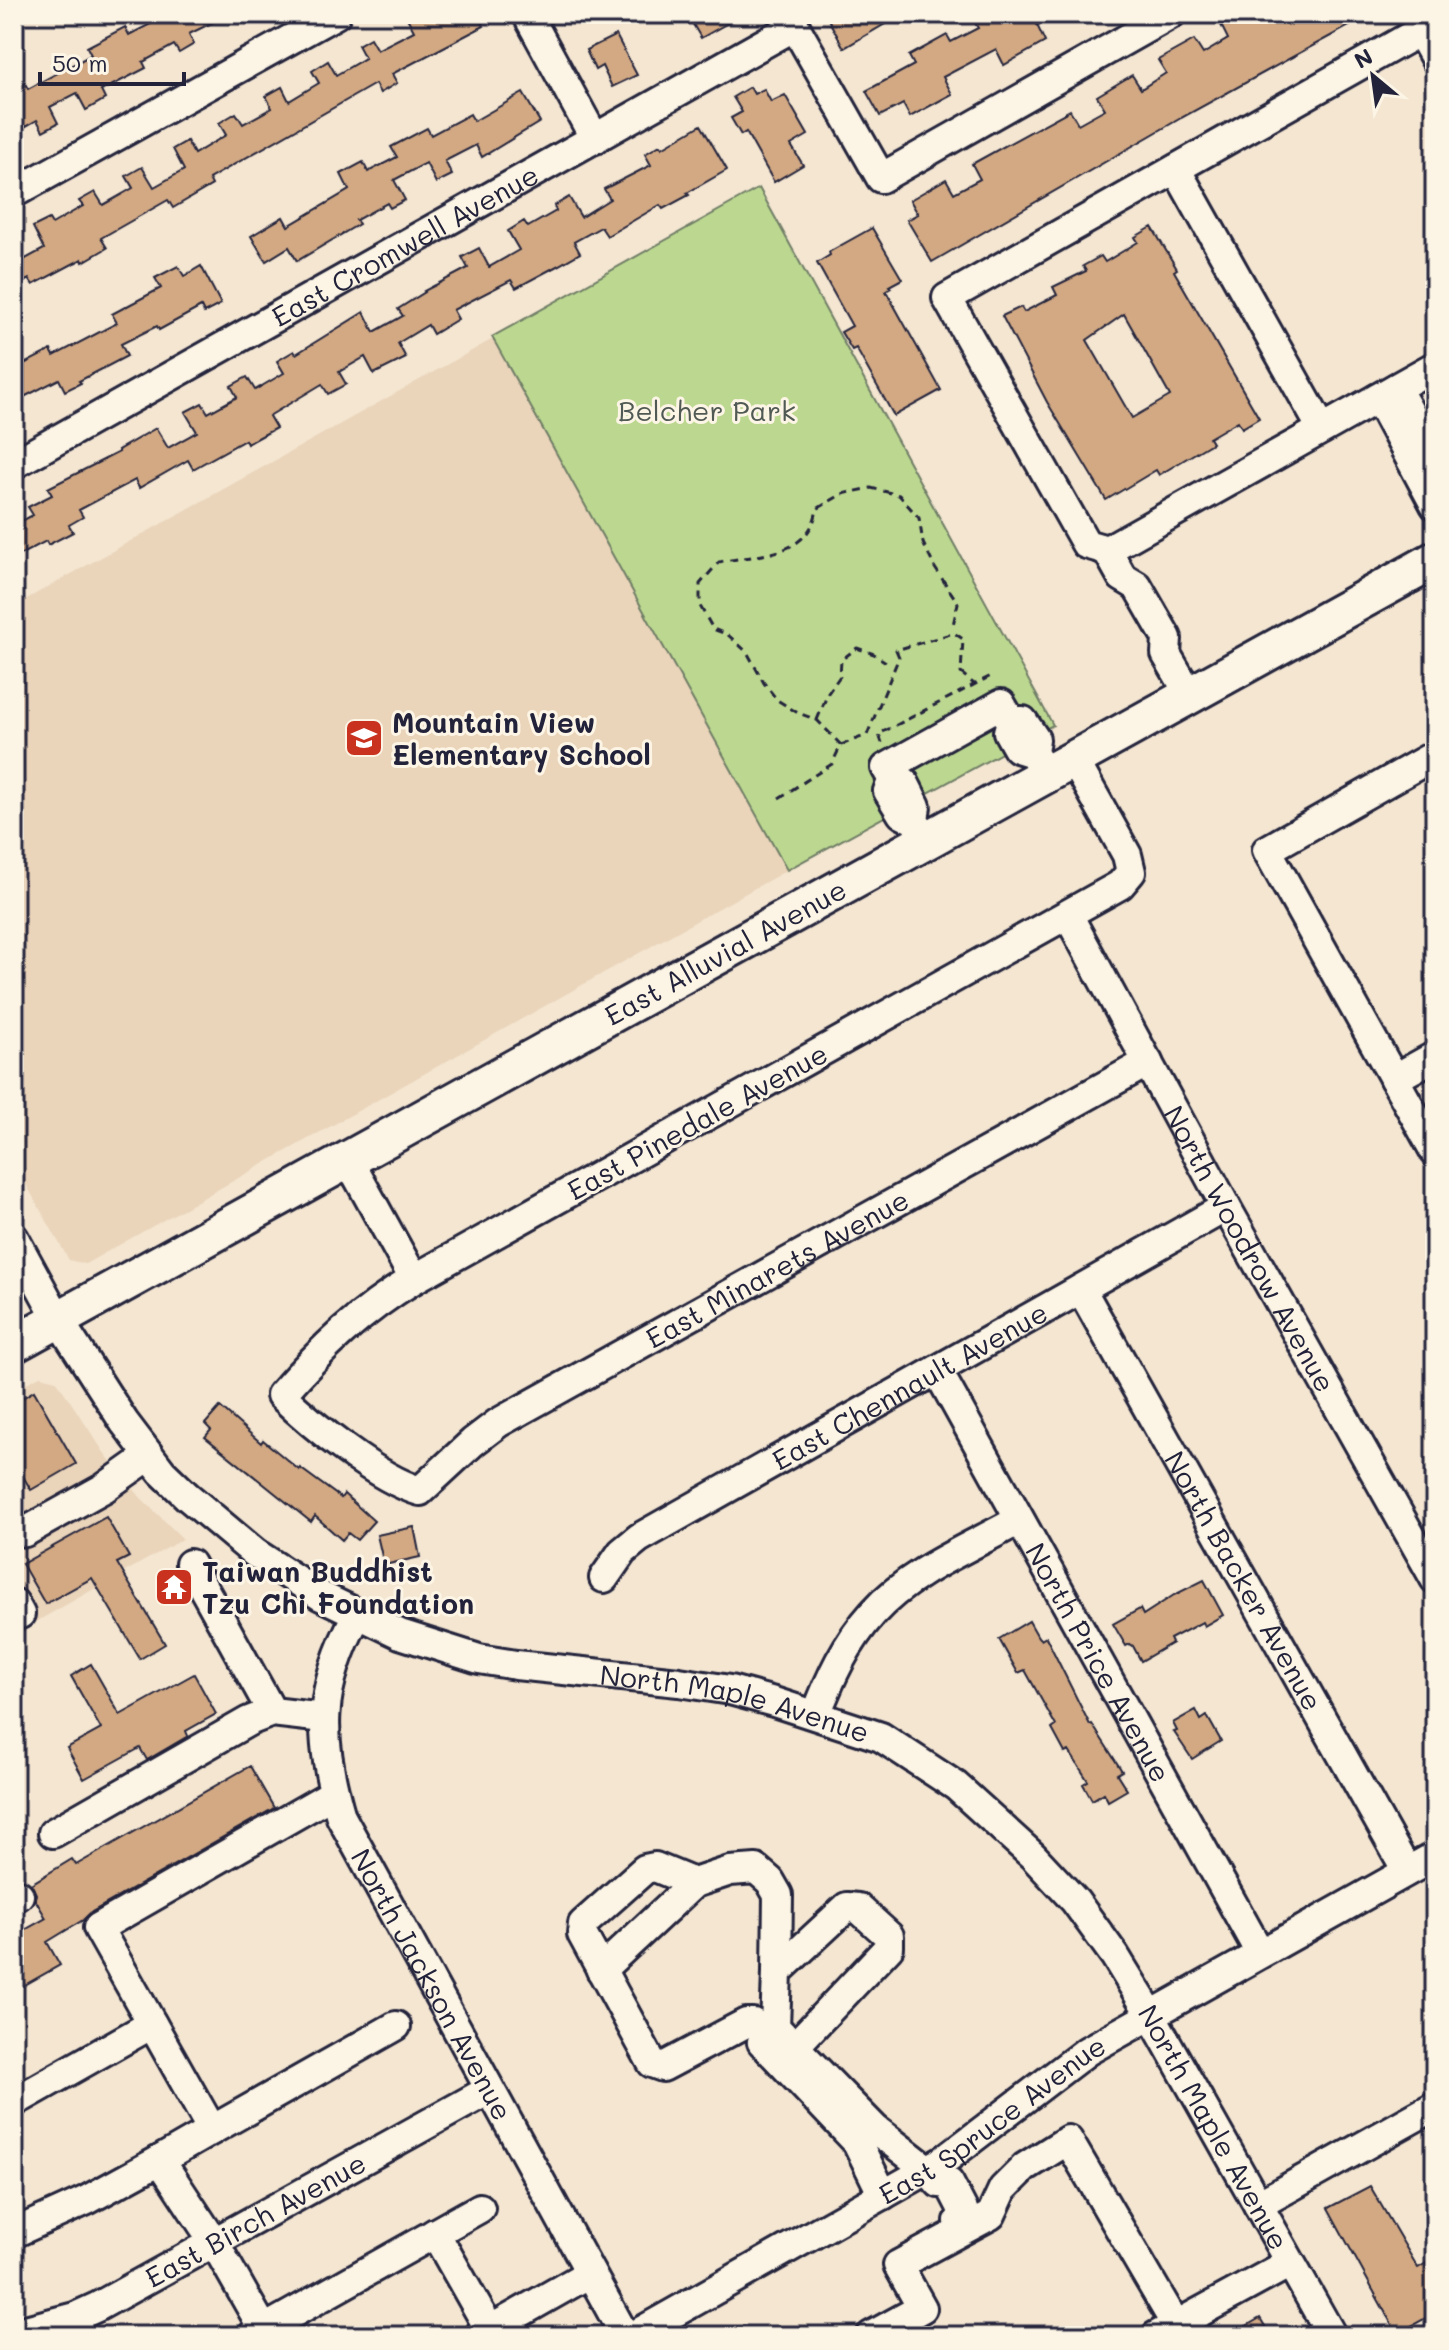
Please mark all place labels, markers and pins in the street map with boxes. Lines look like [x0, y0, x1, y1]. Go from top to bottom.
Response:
place label: Mountain View Elementary School [392, 704, 651, 773]
school or university icon: Mountain View Elementary School [343, 717, 385, 759]
place label: Taiwan Buddhist Tzu Chi Foundation [202, 1553, 474, 1621]
temple icon: Taiwan Buddhist Tzu Chi Foundation [153, 1566, 195, 1608]

